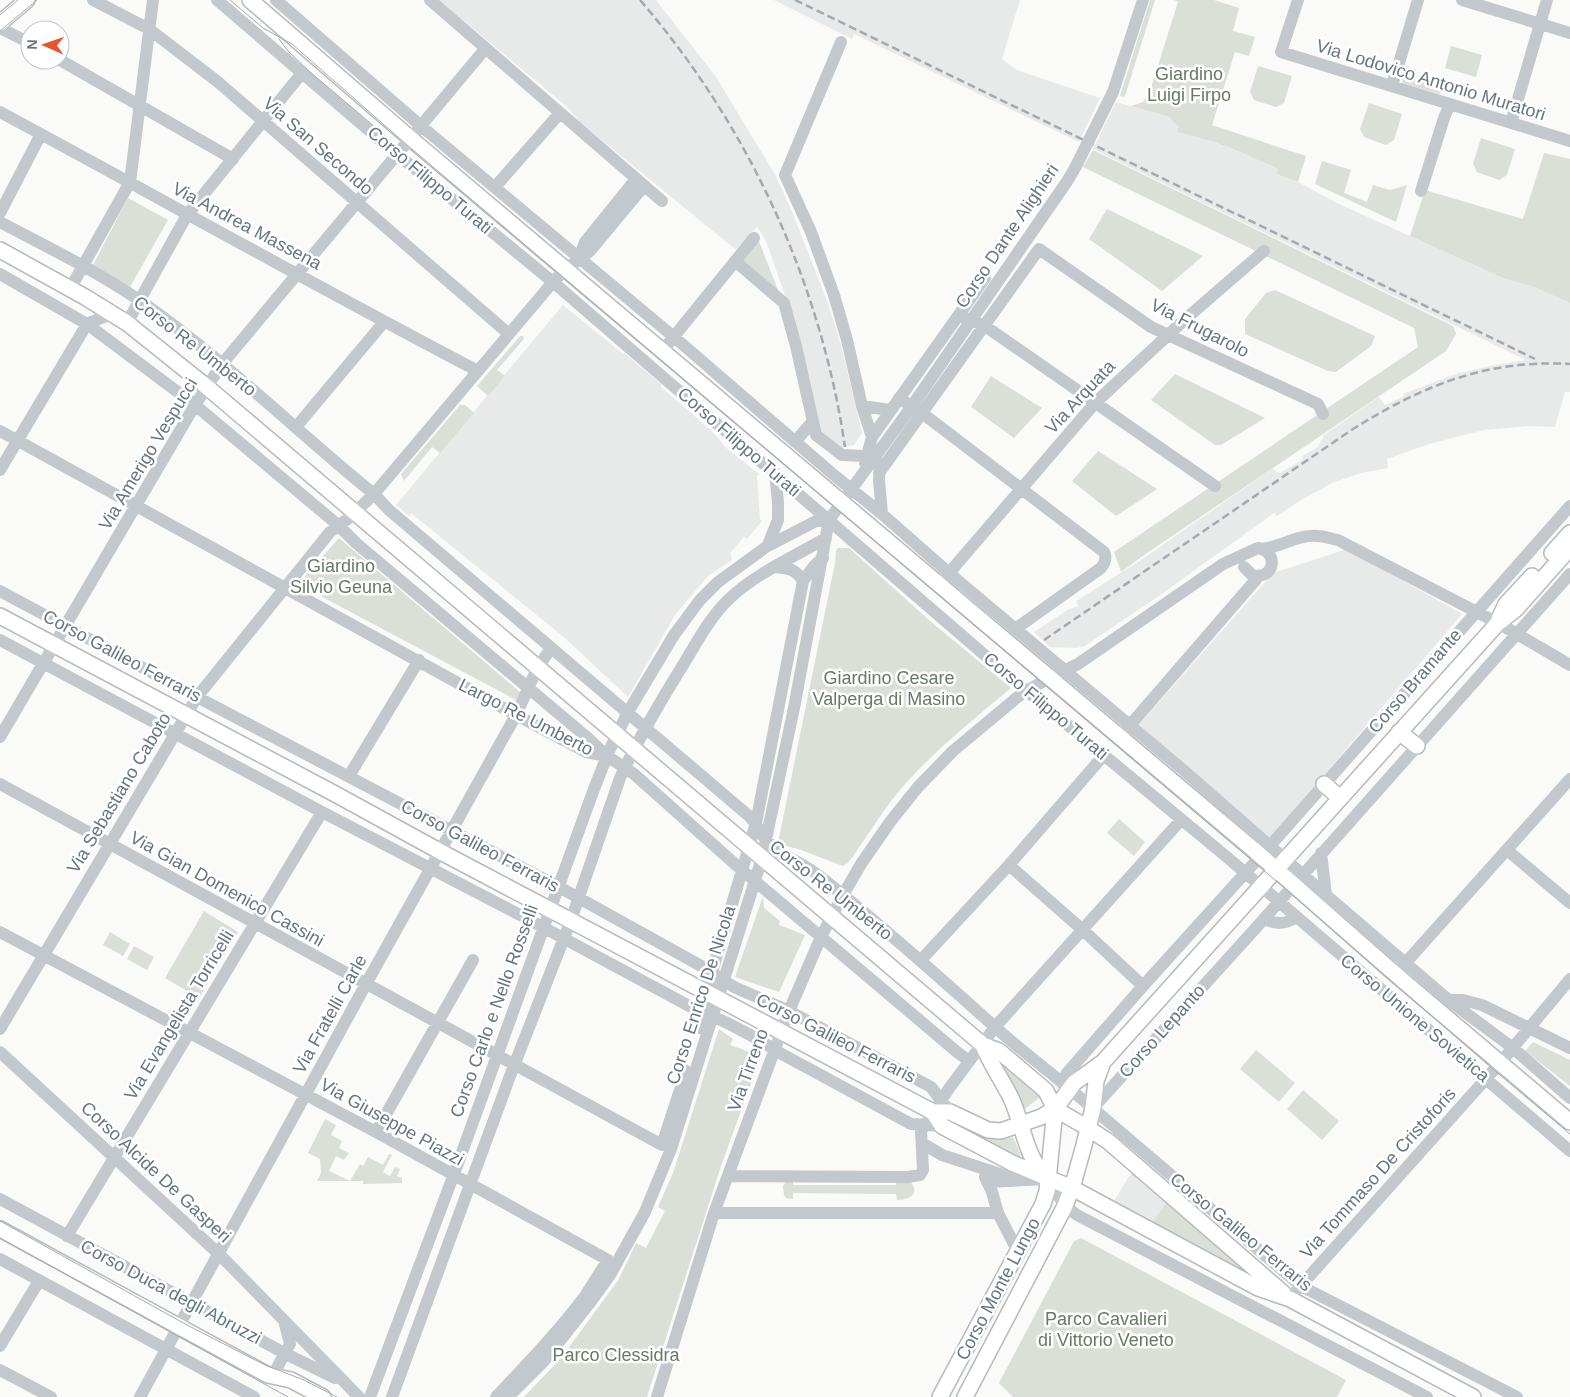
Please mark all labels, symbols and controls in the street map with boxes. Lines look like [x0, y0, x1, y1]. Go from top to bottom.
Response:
north arrow [20, 20, 70, 70]
street label: Via Lodovico Antonio Muratori [1314, 36, 1548, 124]
text: N [24, 39, 40, 50]
park label: Giardino Luigi Firpo [1147, 64, 1231, 105]
street label: Via San Secondo [259, 93, 377, 199]
street label: Corso Filippo Turati [364, 122, 496, 238]
street label: Corso Dante Alighieri [951, 160, 1063, 312]
street label: Via Andrea Massena [169, 178, 326, 274]
street label: Corso Re Umberto [130, 292, 260, 400]
street label: Via Frugarolo [1147, 295, 1253, 361]
street label: Via Arquata [1041, 356, 1120, 438]
street label: Via Amerigo Vespucci [95, 374, 201, 534]
street label: Corso Filippo Turati [674, 383, 804, 501]
park label: Giardino Silvio Geuna [290, 556, 393, 597]
street label: Corso Galileo Ferraris [40, 606, 204, 706]
street label: Corso Bramante [1364, 625, 1466, 737]
street label: Corso Filippo Turati [980, 648, 1112, 764]
park label: Giardino Cesare Valperga di Masino [813, 668, 965, 709]
street label: Largo Re Umberto [455, 674, 597, 760]
street label: Via Sebastiano Caboto [63, 709, 175, 877]
street label: Corso Galileo Ferraris [398, 796, 562, 896]
street label: Via Gian Domenico Cassini [126, 827, 328, 951]
street label: Corso Re Umberto [766, 836, 896, 944]
street label: Corso Carlo e Nello Rosselli [446, 902, 542, 1120]
street label: Corso Enrico De Nicola [663, 902, 740, 1087]
street label: Via Evangelista Torricelli [120, 927, 238, 1103]
street label: Corso Unione Sovietica [1337, 950, 1494, 1087]
street label: Via Fratelli Carle [289, 951, 371, 1077]
street label: Corso Lepanto [1115, 980, 1209, 1082]
street label: Corso Galileo Ferraris [753, 989, 919, 1087]
street label: Via Tirreno [724, 1026, 772, 1114]
street label: Via Giuseppe Piazzi [317, 1074, 467, 1170]
street label: Via Tommaso De Cristoforis [1296, 1084, 1460, 1262]
street label: Corso Alcide De Gasperi [77, 1097, 235, 1247]
street label: Corso Galileo Ferraris [1166, 1169, 1316, 1295]
street label: Corso Monte Lungo [952, 1215, 1044, 1363]
street label: Corso Duca degli Abruzzi [77, 1236, 265, 1348]
park label: Parco Cavalieri di Vittorio Veneto [1038, 1309, 1174, 1350]
park label: Parco Clessidra [552, 1345, 681, 1365]

